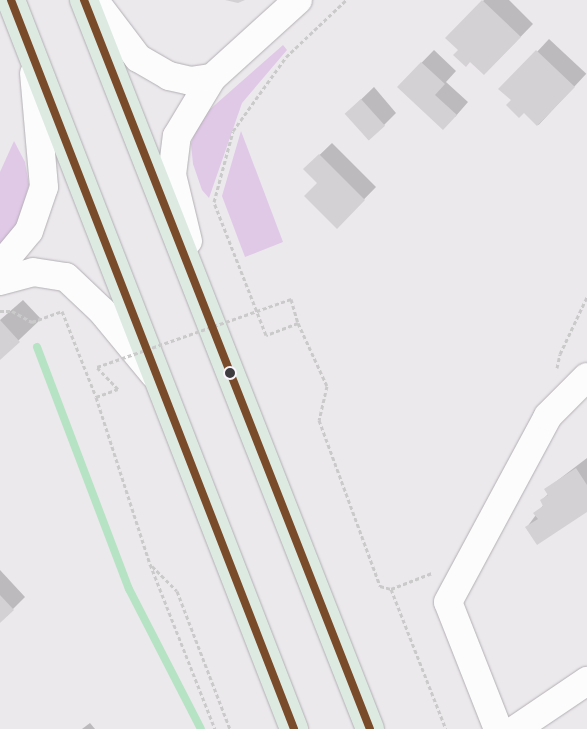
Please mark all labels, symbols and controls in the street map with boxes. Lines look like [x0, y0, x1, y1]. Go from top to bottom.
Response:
unlabelled marker [225, 368, 235, 378]

